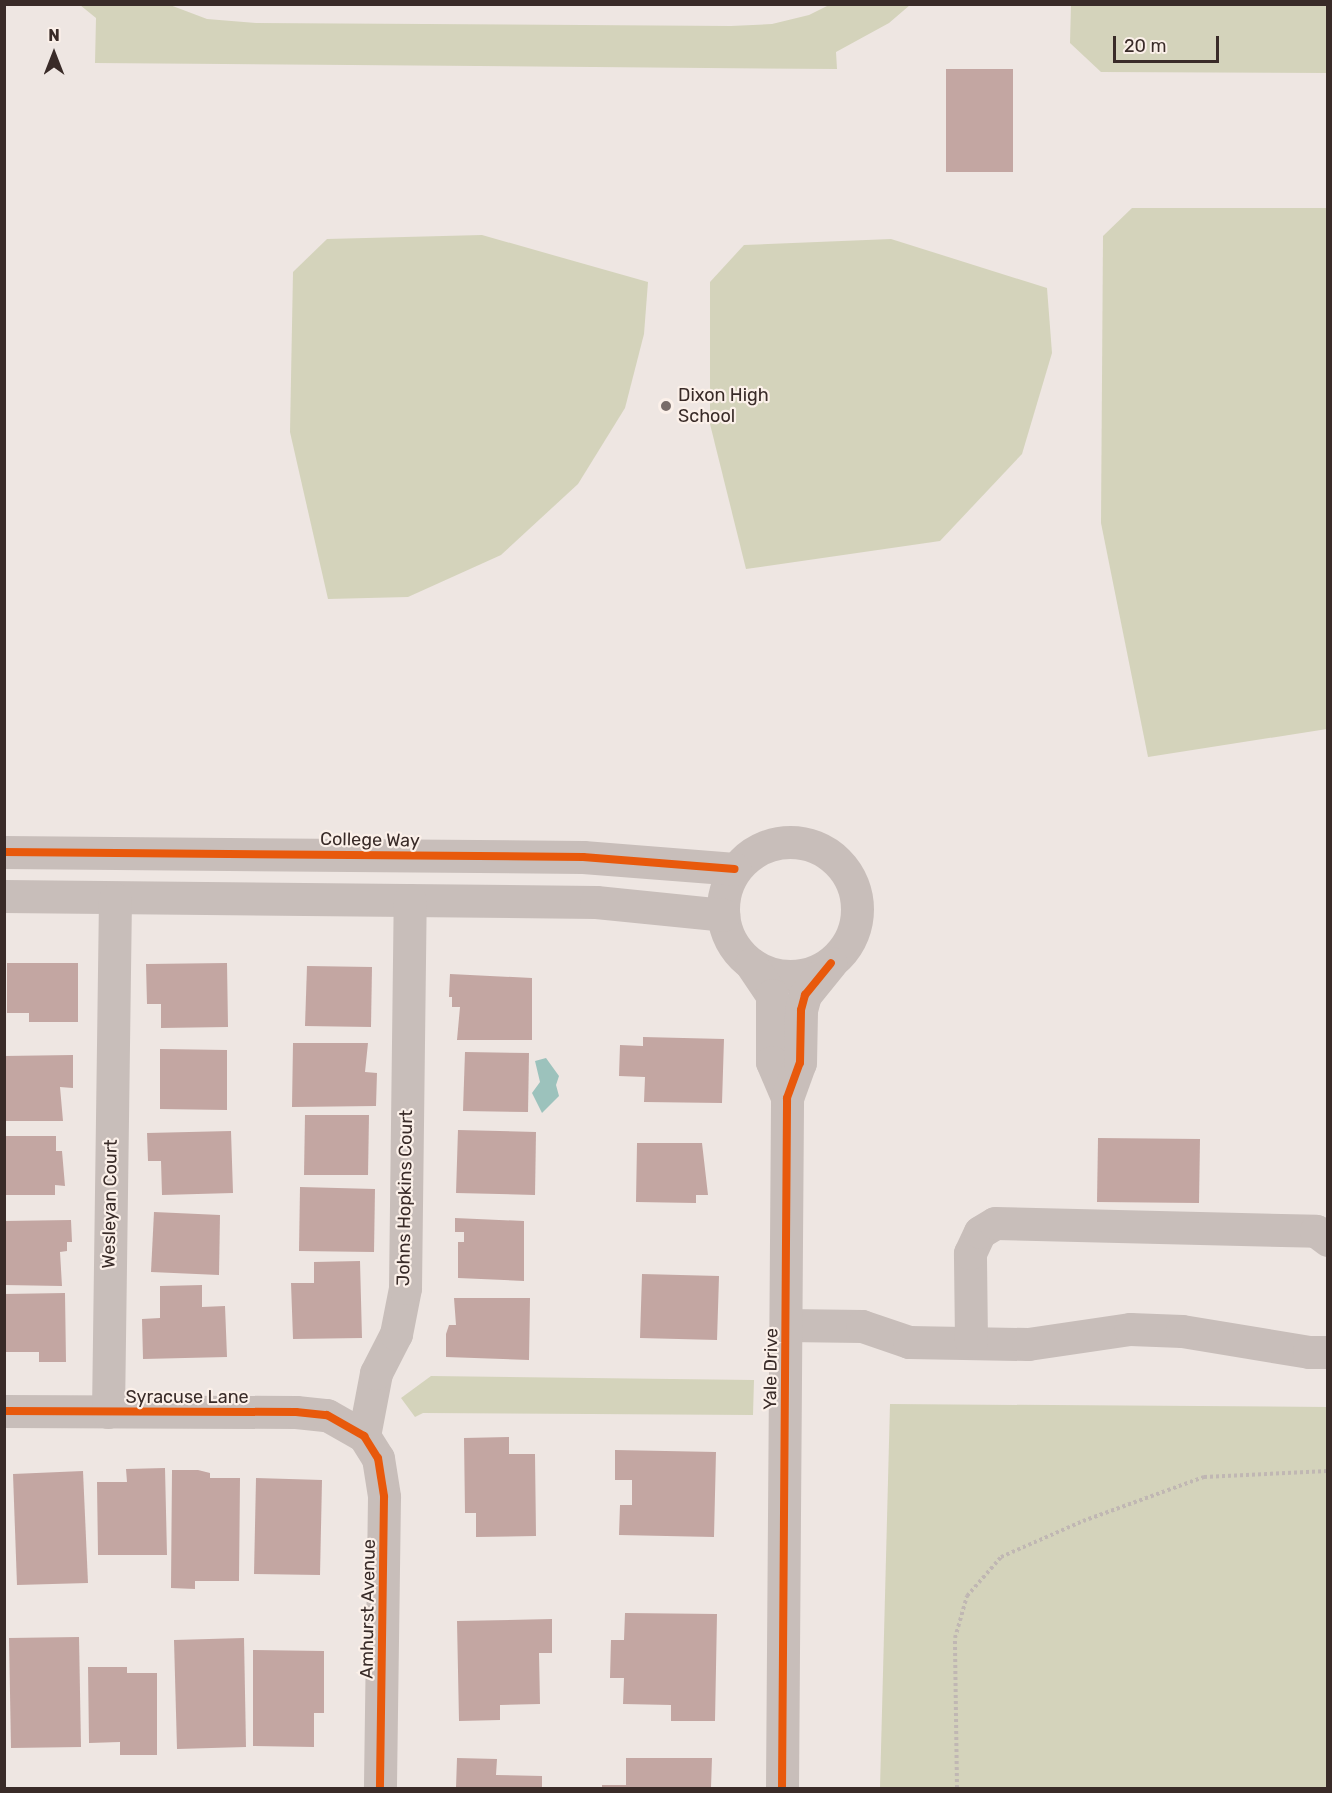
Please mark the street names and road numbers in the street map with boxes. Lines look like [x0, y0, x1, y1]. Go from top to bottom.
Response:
street label: College Way [320, 828, 420, 852]
street label: Johns Hopkins Court [393, 1110, 417, 1286]
street label: Wesleyan Court [98, 1139, 122, 1269]
street label: Yale Drive [759, 1328, 783, 1410]
street label: Syracuse Lane [125, 1386, 249, 1408]
street label: Amhurst Avenue [356, 1539, 380, 1679]

